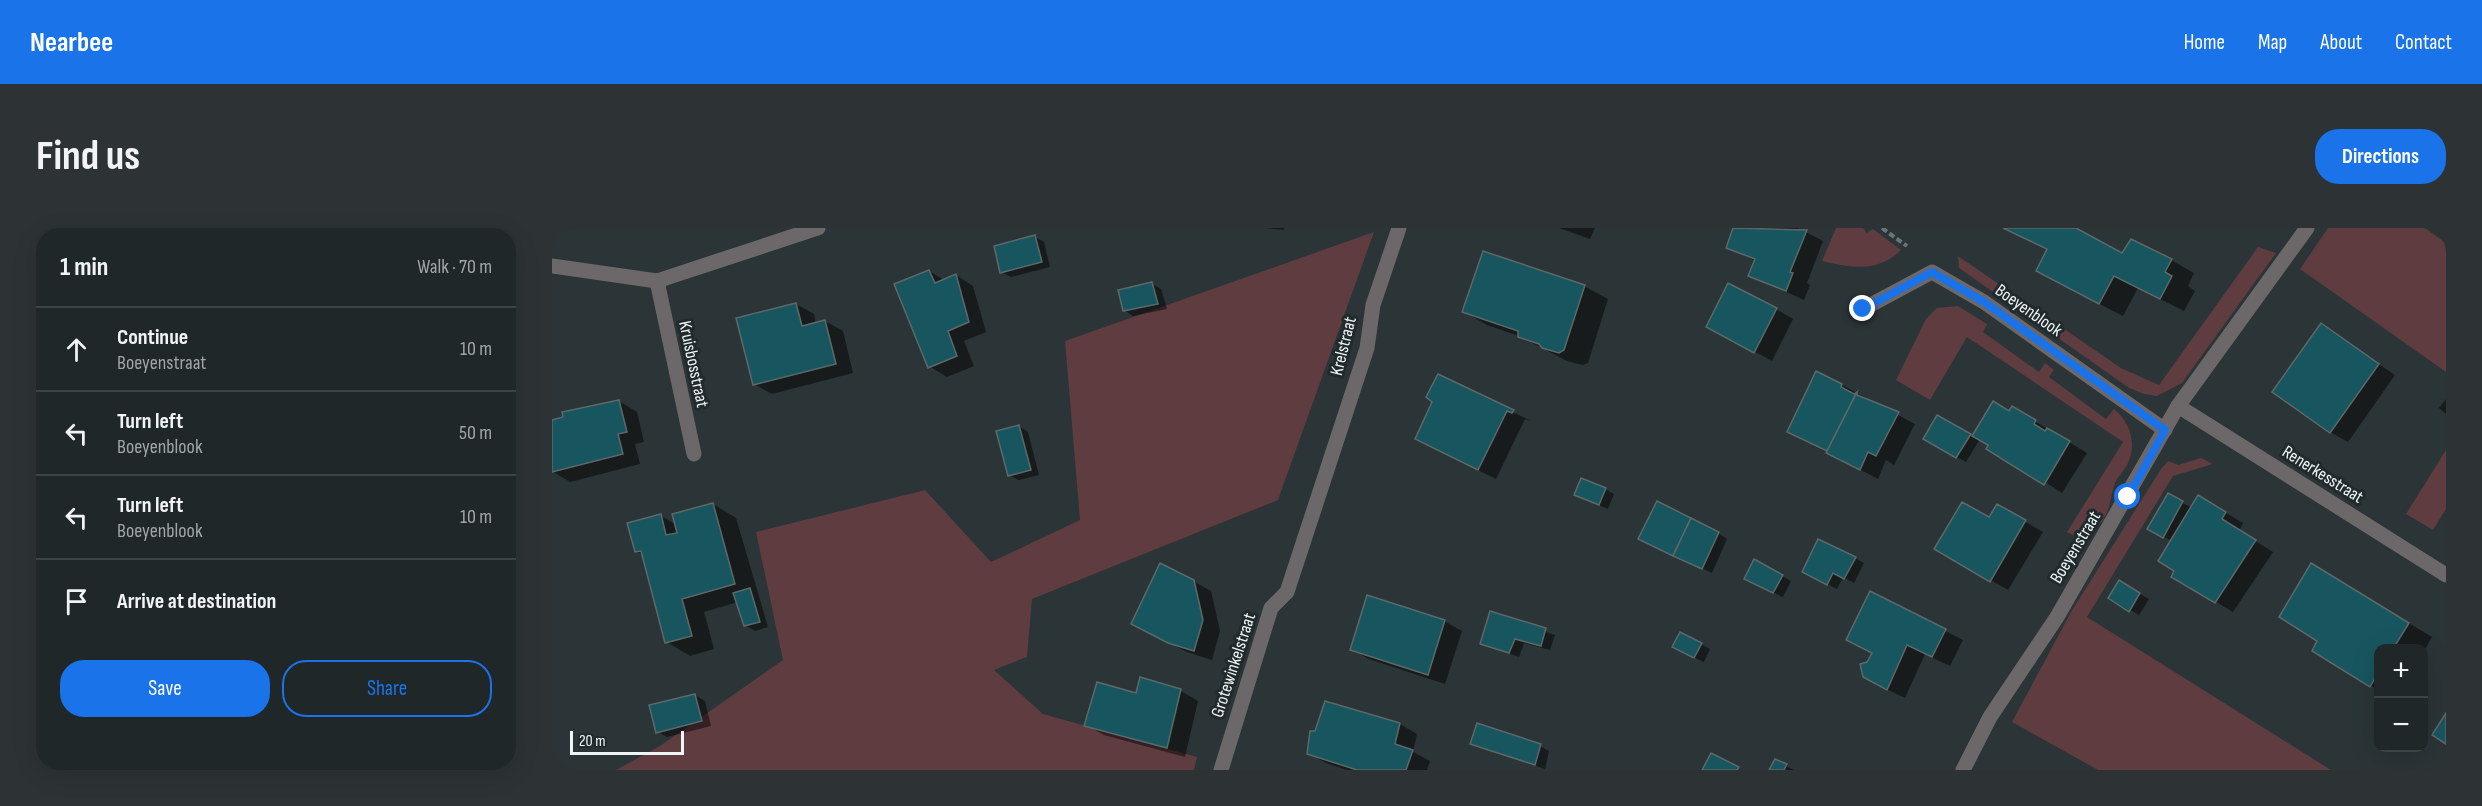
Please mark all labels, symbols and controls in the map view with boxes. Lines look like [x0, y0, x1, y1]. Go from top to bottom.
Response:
text: Nearbee [30, 26, 113, 59]
text: Home [2184, 30, 2225, 55]
text: Map [2258, 30, 2287, 55]
text: About [2320, 30, 2362, 55]
text: Contact [2395, 30, 2452, 55]
button: Directions [2315, 129, 2446, 184]
text: Find us [36, 131, 140, 182]
text: 1 min [60, 252, 108, 283]
text: Walk · 70 m [417, 255, 492, 279]
street label: Boeyenblook [1991, 280, 2066, 341]
route end [1849, 295, 1875, 321]
street label: Krelstraat [1326, 314, 1361, 378]
street label: Kruisbosstraat [674, 319, 713, 410]
text: Continue [117, 324, 188, 351]
icon: ahead [60, 333, 93, 366]
text: 10 m [460, 337, 492, 361]
text: Boeyenstraat [117, 351, 206, 375]
text: Turn left [117, 408, 183, 435]
icon: left [60, 417, 93, 450]
text: 50 m [459, 421, 492, 445]
text: Boeyenblook [117, 435, 203, 459]
street label: Renerkesstraat [2278, 441, 2368, 508]
route start [2114, 483, 2140, 509]
text: Turn left [117, 492, 183, 519]
icon: left [60, 501, 93, 534]
text: 10 m [460, 505, 492, 529]
street label: Boeyenstraat [2046, 507, 2105, 587]
text: Boeyenblook [117, 519, 203, 543]
icon: arrive [60, 585, 93, 618]
text: Arrive at destination [117, 588, 276, 615]
street label: Grotewinkelstraat [1207, 610, 1260, 720]
map controls [2374, 644, 2428, 752]
button: + [2374, 644, 2428, 698]
button: Save [60, 660, 270, 717]
button: Share [282, 660, 492, 717]
button: − [2374, 698, 2428, 752]
scale bar [570, 728, 684, 756]
text: 20 m [579, 732, 606, 751]

